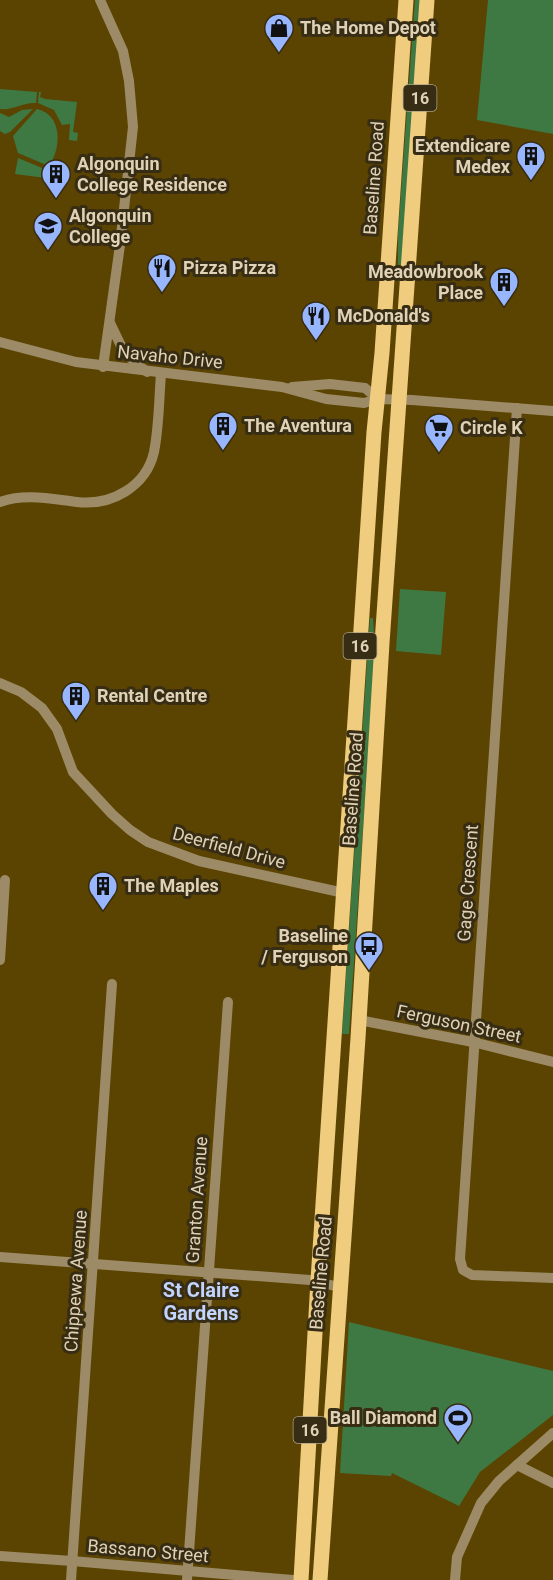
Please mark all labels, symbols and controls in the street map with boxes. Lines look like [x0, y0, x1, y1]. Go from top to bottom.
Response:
shop icon: The Home Depot [263, 12, 295, 54]
place label: The Home Depot [300, 17, 436, 38]
road number: 16 [404, 85, 436, 111]
street label: Baseline Road [359, 120, 388, 235]
place label: Extendicare Medex [415, 135, 511, 177]
building icon: Extendicare Medex [515, 140, 547, 182]
place label: Algonquin College Residence [77, 153, 227, 195]
building icon: Algonquin College Residence [40, 158, 72, 200]
place label: Algonquin College [69, 205, 151, 247]
school or university icon: Algonquin College [32, 210, 64, 252]
restaurant icon: Pizza Pizza [146, 252, 178, 294]
place label: Pizza Pizza [183, 257, 276, 278]
place label: Meadowbrook Place [368, 261, 483, 303]
building icon: Meadowbrook Place [488, 266, 520, 308]
restaurant icon: McDonald's [300, 300, 332, 342]
place label: McDonald's [337, 305, 430, 326]
street label: Navaho Drive [116, 341, 224, 372]
building icon: The Aventura [207, 410, 239, 452]
supermarket icon: Circle K [423, 412, 455, 454]
place label: The Aventura [244, 415, 352, 436]
place label: Circle K [460, 417, 523, 438]
road number: 16 [344, 633, 376, 659]
building icon: Rental Centre [60, 680, 92, 722]
place label: Rental Centre [97, 685, 207, 706]
street label: Baseline Road [338, 731, 367, 846]
street label: Deerfield Drive [170, 822, 288, 873]
street label: Gage Crescent [453, 824, 482, 942]
building icon: The Maples [87, 870, 119, 912]
place label: The Maples [124, 875, 219, 896]
place label: Baseline / Ferguson [260, 925, 348, 967]
bus stop icon: Baseline / Ferguson [353, 930, 385, 972]
street label: Ferguson Street [395, 1000, 523, 1047]
street label: Granton Avenue [182, 1136, 211, 1264]
street label: Chippewa Avenue [60, 1209, 91, 1353]
street label: Baseline Road [305, 1215, 336, 1331]
district label: St Claire Gardens [163, 1278, 239, 1325]
sports icon: Ball Diamond [442, 1402, 474, 1444]
place label: Ball Diamond [330, 1407, 437, 1428]
road number: 16 [294, 1417, 326, 1443]
street label: Bassano Street [87, 1535, 210, 1566]

